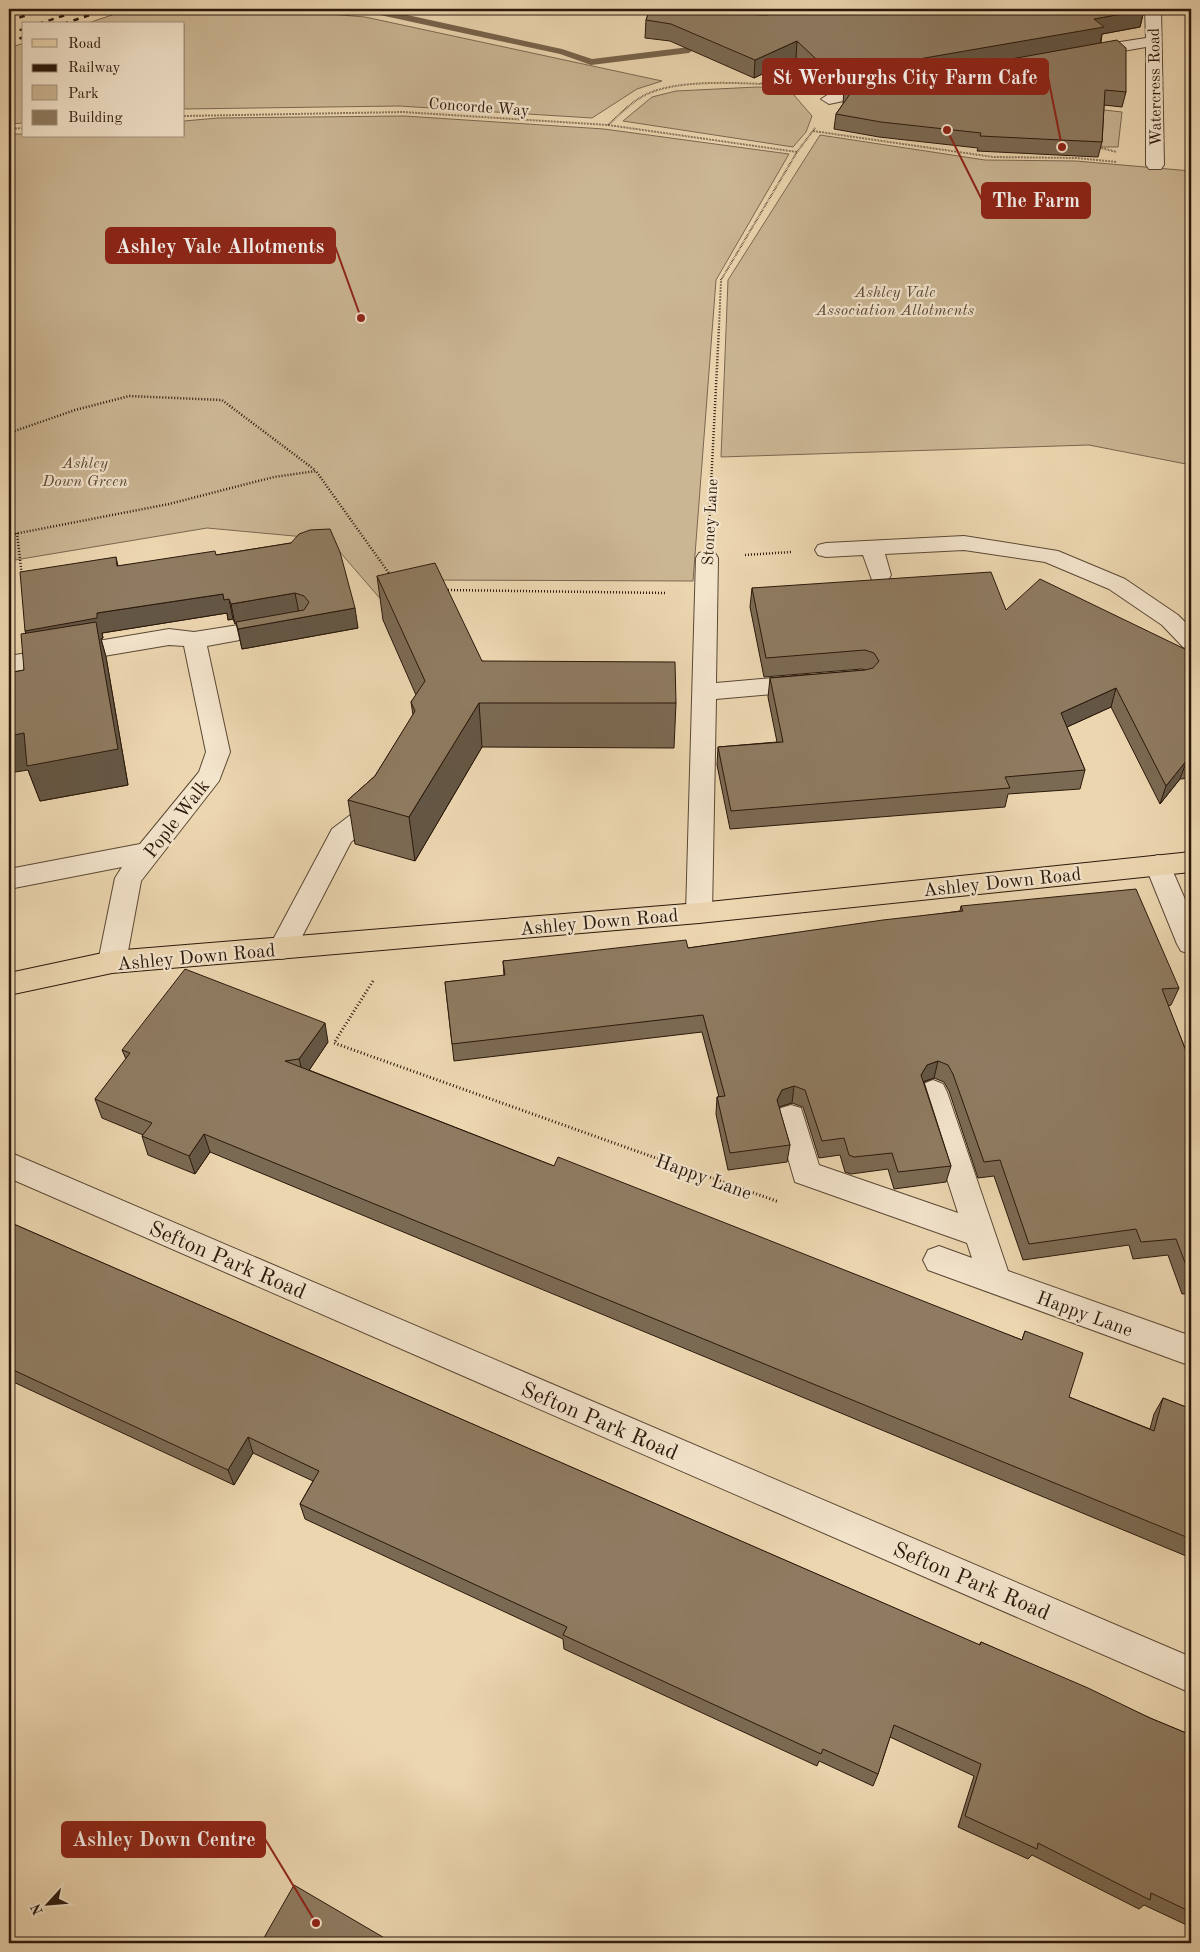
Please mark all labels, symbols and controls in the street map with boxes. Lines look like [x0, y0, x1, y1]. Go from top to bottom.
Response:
legend [22, 22, 185, 138]
street label: Watercress Road [1147, 28, 1165, 146]
text: Road [68, 37, 102, 52]
callout: St Werburghs City Farm Cafe [763, 59, 1048, 94]
text: Railway [68, 61, 121, 76]
text: St Werburghs City Farm Cafe [772, 69, 1038, 89]
text: Park [68, 87, 99, 102]
street label: Concorde Way [428, 96, 530, 120]
text: Building [68, 111, 123, 126]
callout: The Farm [982, 183, 1090, 218]
text: The Farm [992, 192, 1080, 212]
callout: Ashley Vale Allotments [106, 228, 335, 263]
text: Ashley Vale Allotments [116, 238, 324, 258]
park label: Ashley Vale Association Allotments [815, 285, 975, 319]
park label: Ashley Down Green [41, 456, 128, 490]
street label: Stoney Lane [701, 478, 721, 566]
street label: Pople Walk [142, 777, 214, 862]
street label: Ashley Down Road [922, 866, 1082, 901]
street label: Ashley Down Road [519, 907, 679, 940]
street label: Ashley Down Road [116, 942, 276, 975]
street label: Happy Lane [653, 1152, 754, 1204]
street label: Sefton Park Road [146, 1218, 309, 1304]
street label: Happy Lane [1034, 1289, 1135, 1341]
street label: Sefton Park Road [518, 1379, 681, 1465]
street label: Sefton Park Road [890, 1539, 1053, 1625]
callout: Ashley Down Centre [62, 1822, 265, 1857]
text: Ashley Down Centre [72, 1831, 256, 1851]
north arrow [22, 1880, 72, 1930]
text: N [28, 1901, 46, 1917]

